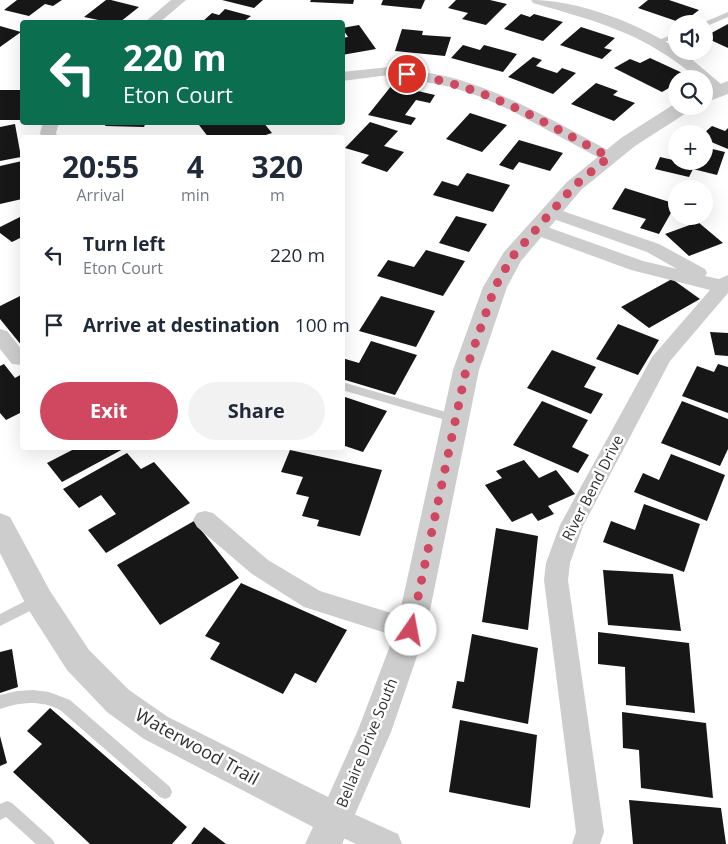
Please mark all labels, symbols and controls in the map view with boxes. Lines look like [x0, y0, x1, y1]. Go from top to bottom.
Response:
map controls [668, 15, 713, 225]
button: sound [668, 15, 713, 60]
text: 220 m [123, 34, 227, 81]
icon: left [40, 40, 105, 105]
pin [386, 53, 428, 95]
icon: arrive [393, 60, 421, 88]
button: search [668, 70, 713, 115]
text: Eton Court [123, 79, 233, 109]
button: + [668, 125, 713, 170]
text: 20:55 [62, 146, 139, 187]
text: 4 [187, 146, 204, 187]
text: 320 [252, 146, 303, 187]
button: − [668, 180, 713, 225]
text: Arrival [76, 184, 125, 206]
text: min [181, 184, 210, 206]
text: m [270, 184, 285, 206]
text: Turn left [83, 231, 165, 257]
icon: left [40, 241, 68, 269]
text: 220 m [270, 242, 325, 268]
text: Eton Court [83, 257, 163, 279]
icon: arrive [40, 311, 68, 339]
text: Arrive at destination [83, 312, 280, 338]
text: 100 m [295, 312, 350, 338]
button: Exit [40, 382, 178, 440]
button: Share [188, 382, 325, 440]
street label: River Bend Drive [557, 431, 627, 544]
position arrow [384, 603, 436, 655]
street label: Bellaire Drive South [331, 675, 401, 810]
street label: Waterwood Trail [131, 702, 264, 790]

